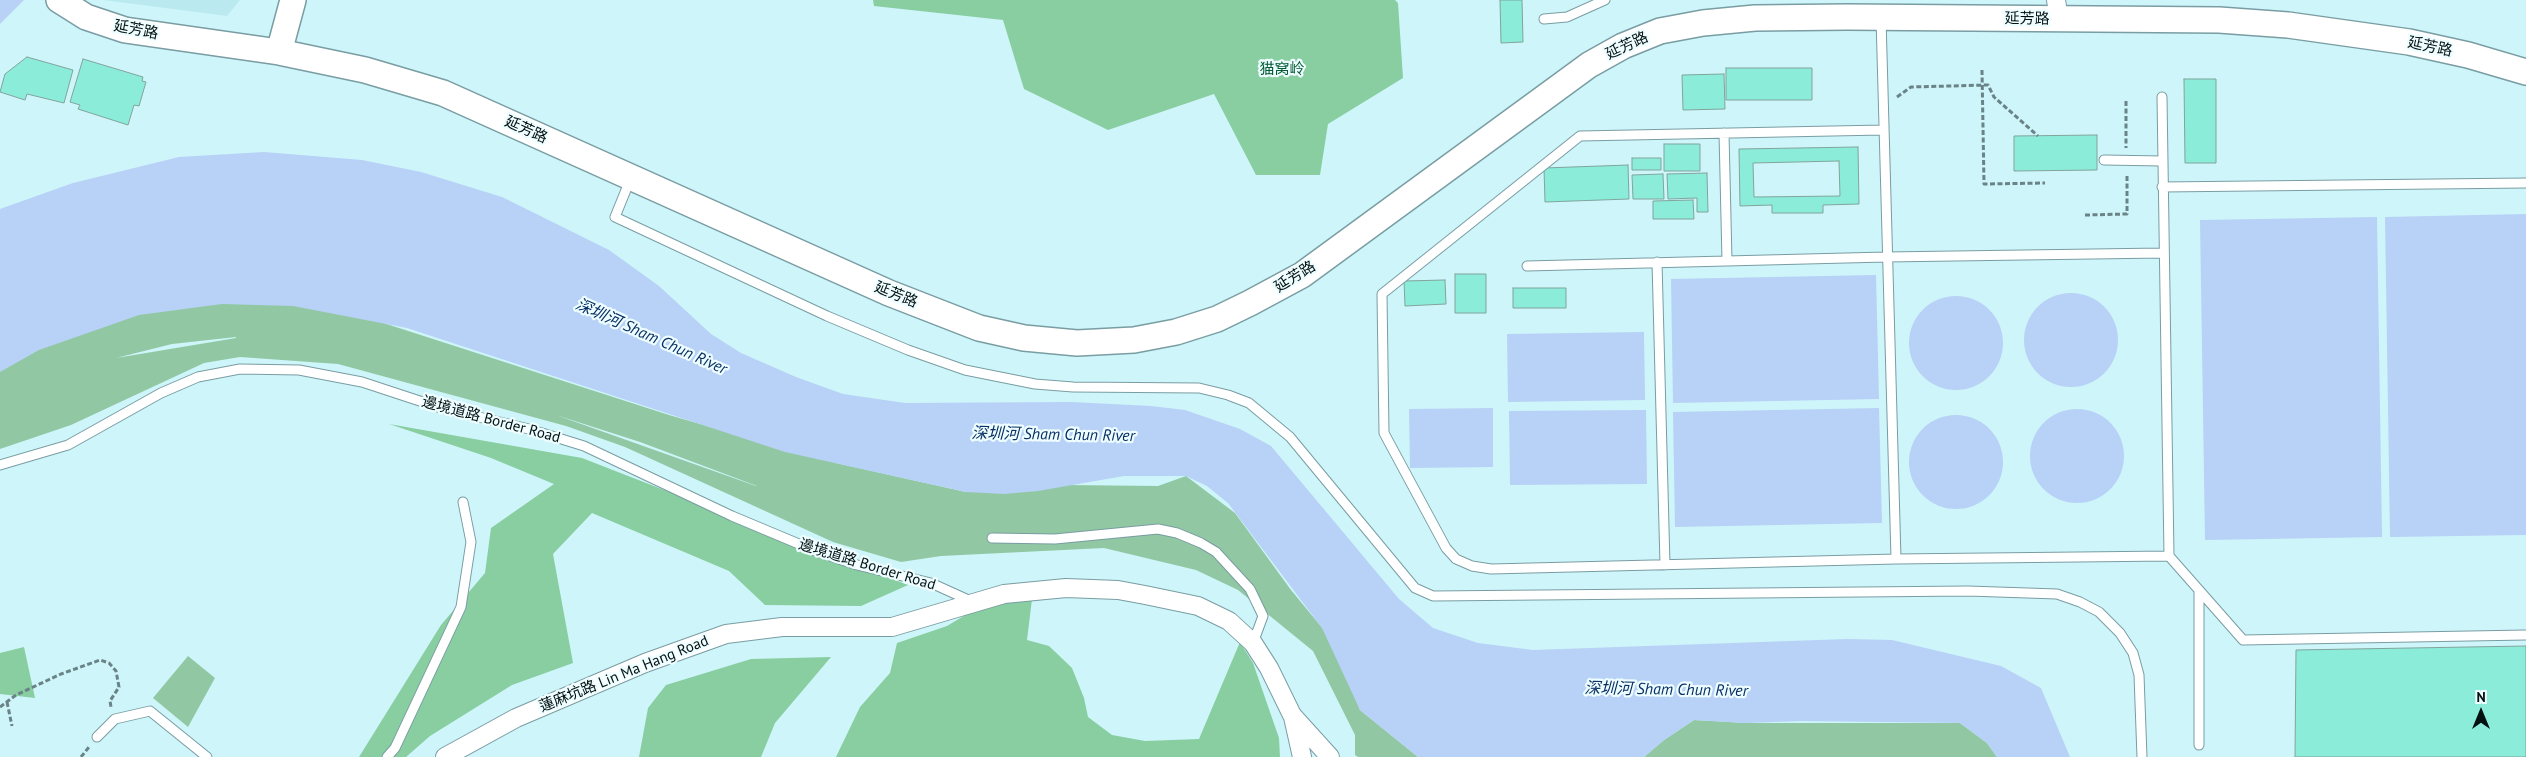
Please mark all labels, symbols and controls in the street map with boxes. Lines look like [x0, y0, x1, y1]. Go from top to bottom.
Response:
street label: 延芳路 [2004, 10, 2050, 28]
street label: 延芳路 [112, 17, 160, 43]
street label: 延芳路 [1603, 28, 1651, 64]
street label: 延芳路 [2406, 34, 2454, 60]
park label: 猫窝岭 [1260, 61, 1304, 79]
street label: 延芳路 [502, 113, 550, 147]
street label: 延芳路 [1271, 257, 1319, 297]
street label: 延芳路 [872, 278, 920, 312]
water label: 深圳河 Sham Chun River [572, 295, 730, 379]
street label: 邊境道路 Border Road [420, 393, 562, 447]
water label: 深圳河 Sham Chun River [971, 424, 1135, 446]
street label: 邊境道路 Border Road [796, 536, 938, 594]
street label: 蓮麻坑路 Lin Ma Hang Road [537, 632, 711, 716]
water label: 深圳河 Sham Chun River [1584, 679, 1748, 701]
north arrow [2456, 687, 2506, 737]
text: N [2476, 688, 2486, 706]

